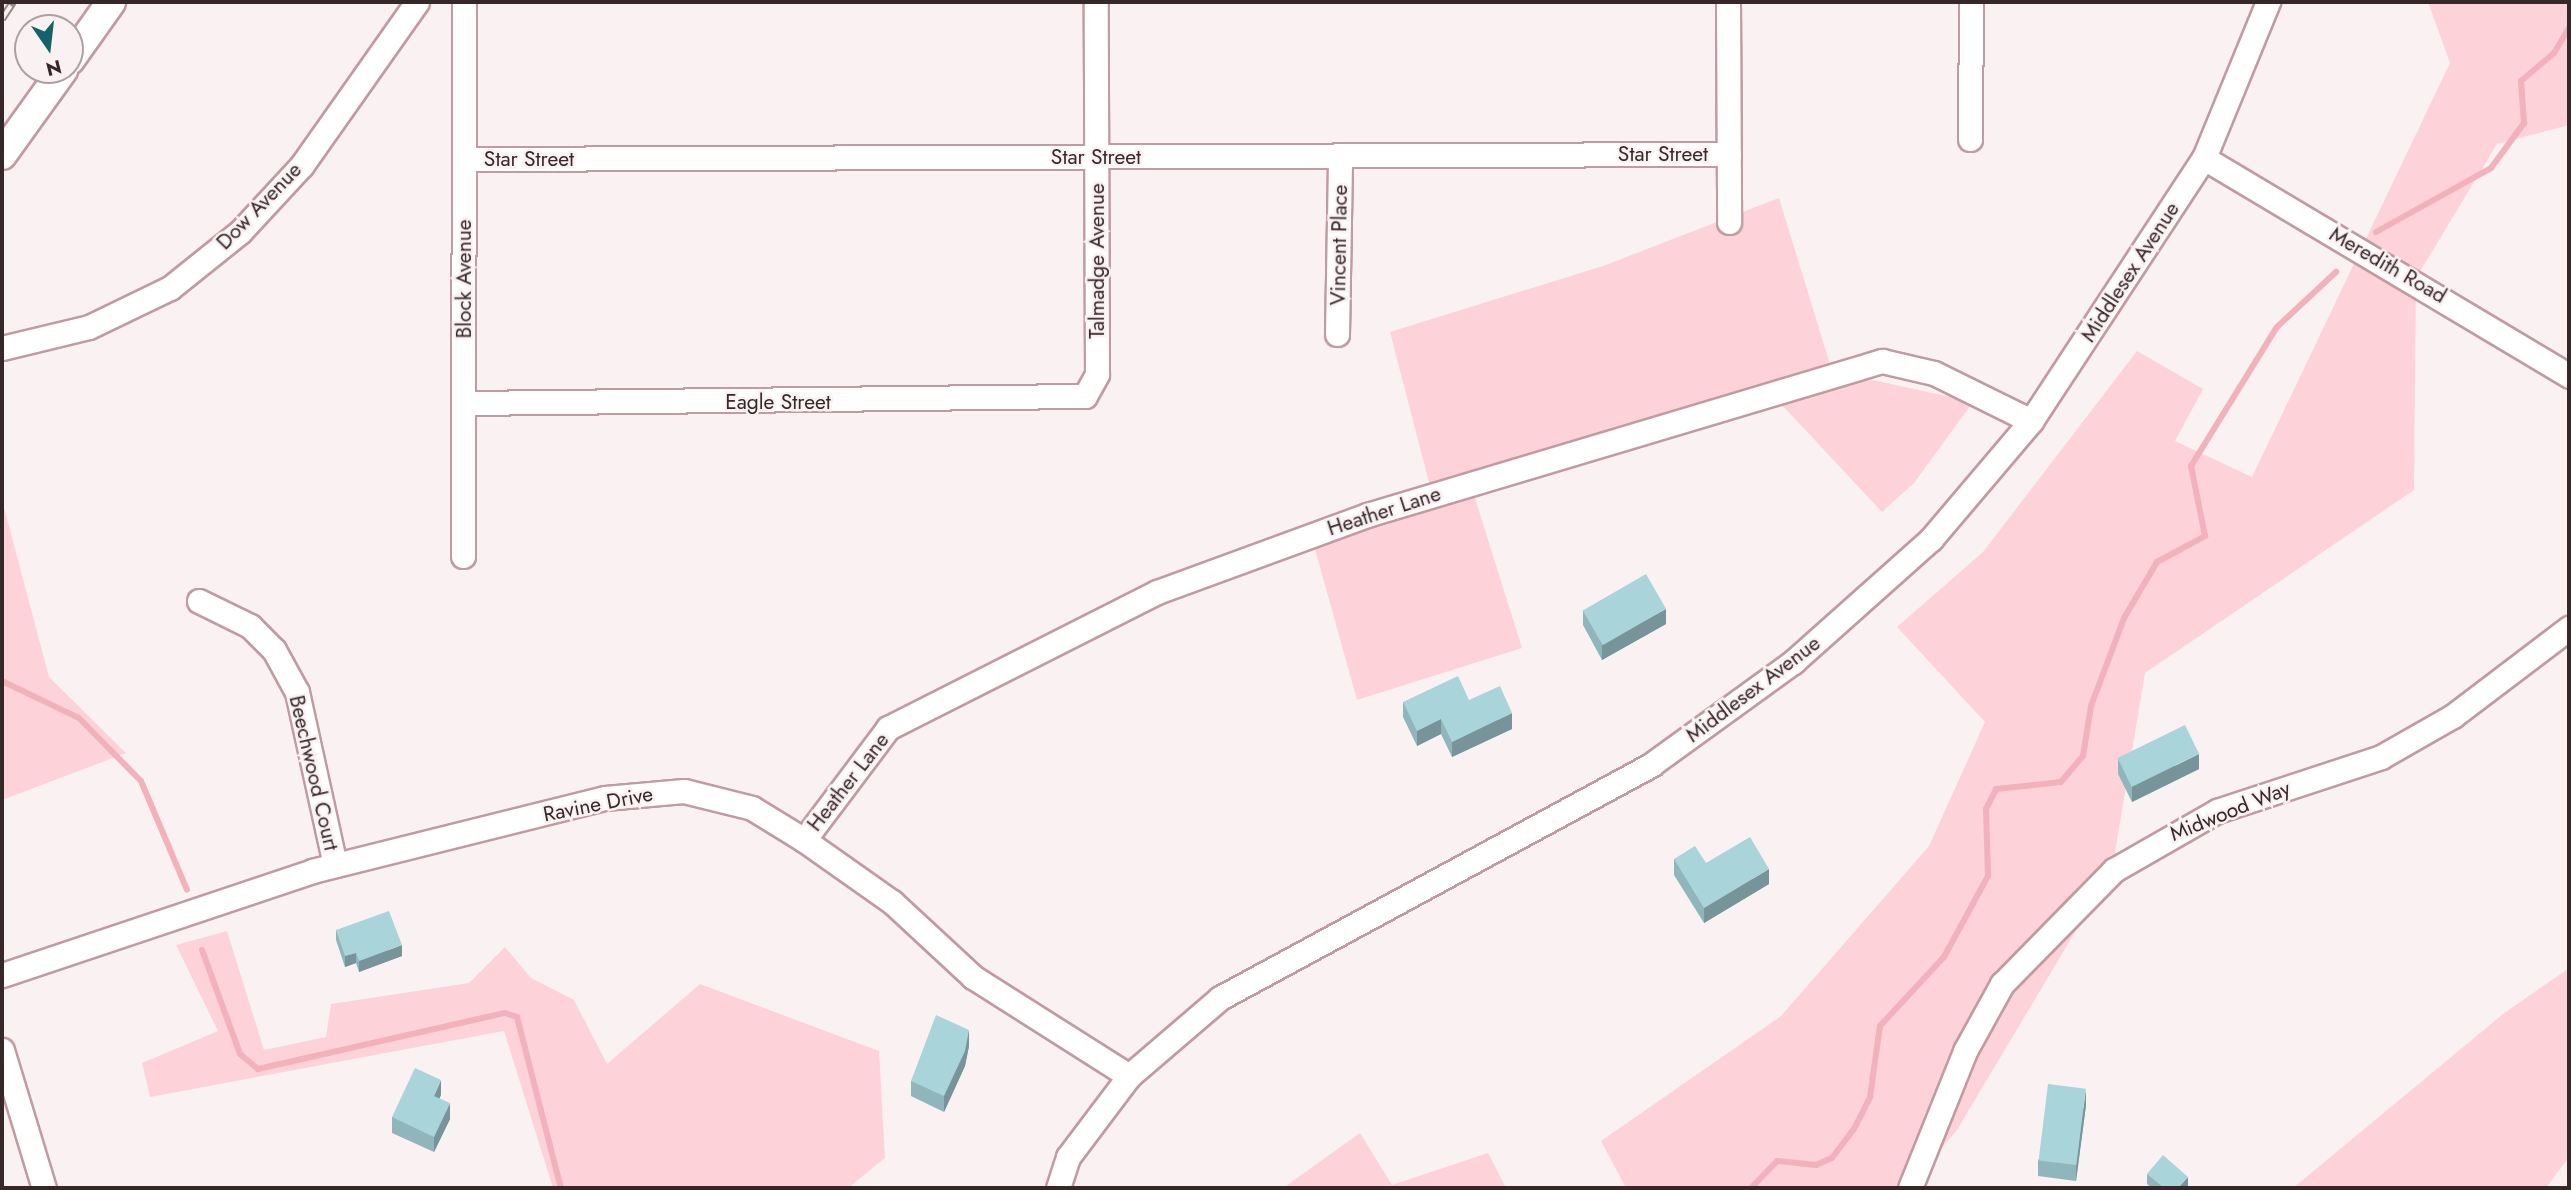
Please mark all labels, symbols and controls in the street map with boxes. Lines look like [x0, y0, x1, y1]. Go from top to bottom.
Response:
north arrow [14, 14, 84, 84]
text: N [43, 53, 64, 83]
street label: Star Street [1618, 141, 1708, 167]
street label: Star Street [1051, 144, 1141, 170]
street label: Star Street [484, 146, 574, 172]
street label: Dow Avenue [211, 157, 307, 255]
street label: Talmadge Avenue [1084, 183, 1110, 339]
street label: Vincent Place [1325, 184, 1353, 306]
street label: Middlesex Avenue [2075, 197, 2185, 347]
street label: Block Avenue [451, 219, 477, 339]
street label: Meredith Road [2325, 221, 2451, 309]
street label: Eagle Street [725, 389, 831, 415]
street label: Heather Lane [1324, 481, 1444, 541]
street label: Middlesex Avenue [1681, 630, 1825, 748]
street label: Beechwood Court [284, 693, 344, 853]
street label: Heather Lane [802, 728, 894, 836]
street label: Midwood Way [2166, 775, 2294, 847]
street label: Ravine Drive [541, 781, 655, 827]

